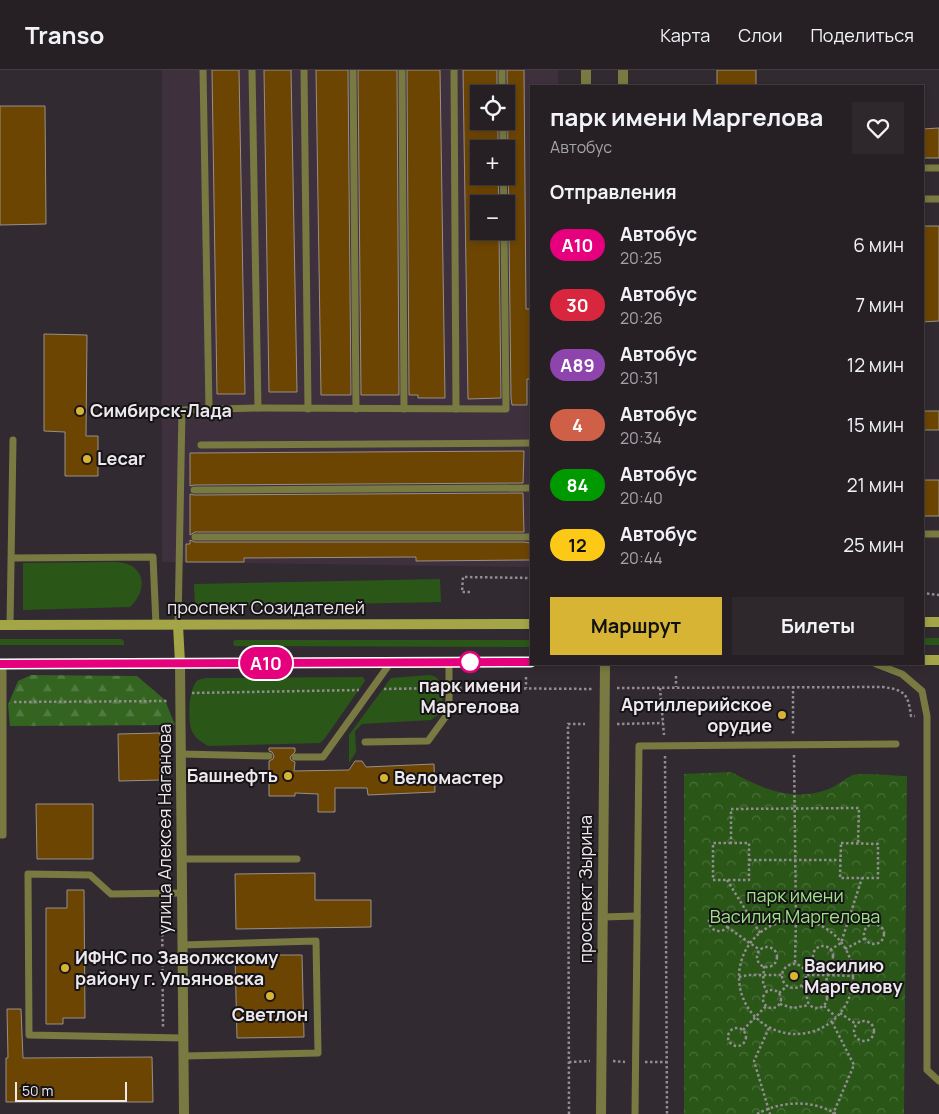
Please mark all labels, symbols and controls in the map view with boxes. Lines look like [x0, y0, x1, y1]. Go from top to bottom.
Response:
text: Transo [25, 18, 104, 51]
text: Карта [660, 23, 710, 47]
text: Слои [738, 23, 782, 47]
text: Поделиться [810, 23, 914, 47]
map controls [470, 85, 515, 240]
button: locate [470, 85, 515, 130]
text: парк имени Маргелова [550, 100, 823, 133]
button: heart [852, 102, 904, 154]
text: Автобус [550, 136, 612, 158]
button: + [470, 140, 515, 185]
text: Отправления [550, 179, 677, 205]
button: − [470, 195, 515, 240]
text: Автобус [620, 221, 697, 247]
text: 6 мин [853, 232, 904, 258]
text: А10 [562, 233, 593, 257]
text: 20:25 [620, 247, 662, 269]
text: Автобус [620, 281, 697, 307]
text: 7 мин [855, 292, 904, 318]
text: 30 [566, 293, 589, 317]
text: 20:26 [620, 307, 663, 329]
text: Автобус [620, 341, 697, 367]
text: 12 мин [847, 352, 904, 378]
text: А89 [560, 353, 595, 377]
text: 20:31 [620, 367, 659, 389]
place label: Симбирск-Лада [90, 398, 232, 422]
text: Автобус [620, 401, 697, 427]
marker: Симбирск-Лада [74, 405, 86, 417]
text: 15 мин [847, 412, 904, 438]
text: 4 [572, 413, 583, 437]
text: 20:34 [620, 427, 662, 449]
place label: Lecar [97, 446, 145, 470]
marker: Lecar [81, 453, 93, 465]
text: Автобус [620, 461, 697, 487]
text: 21 мин [847, 472, 904, 498]
text: 84 [567, 473, 588, 497]
text: 20:40 [620, 487, 663, 509]
text: Автобус [620, 521, 697, 547]
text: 25 мин [843, 532, 904, 558]
text: 12 [568, 533, 587, 557]
text: 20:44 [620, 547, 663, 569]
street label: проспект Созидателей [167, 595, 365, 619]
button: Маршрут [550, 597, 722, 655]
button: Билеты [732, 597, 904, 655]
line badge: А10 [237, 647, 295, 679]
text: А10 [250, 651, 282, 675]
marker: парк имени Маргелова [459, 651, 481, 673]
place label: парк имени Маргелова [419, 673, 521, 718]
place label: Артиллерийское орудие [621, 692, 772, 737]
marker: Артиллерийское орудие [776, 709, 788, 721]
street label: улица Алексея Наганова [152, 724, 176, 934]
place label: Башнефть [187, 763, 278, 787]
place label: Веломастер [394, 765, 503, 789]
marker: Башнефть [282, 770, 294, 782]
marker: Веломастер [378, 772, 390, 784]
street label: проспект Зырина [573, 815, 597, 963]
park label: парк имени Василия Маргелова [710, 883, 880, 928]
place label: ИФНС по Заволжскому району г. Ульяновска [75, 945, 278, 990]
place label: Василию Маргелову [804, 953, 902, 998]
marker: ИФНС по Заволжскому району г. Ульяновска [59, 962, 71, 974]
marker: Василию Маргелову [788, 970, 800, 982]
marker: Светлон [264, 990, 276, 1002]
place label: Светлон [232, 1002, 308, 1026]
scale bar [15, 1079, 128, 1102]
text: 50 m [22, 1081, 53, 1100]

